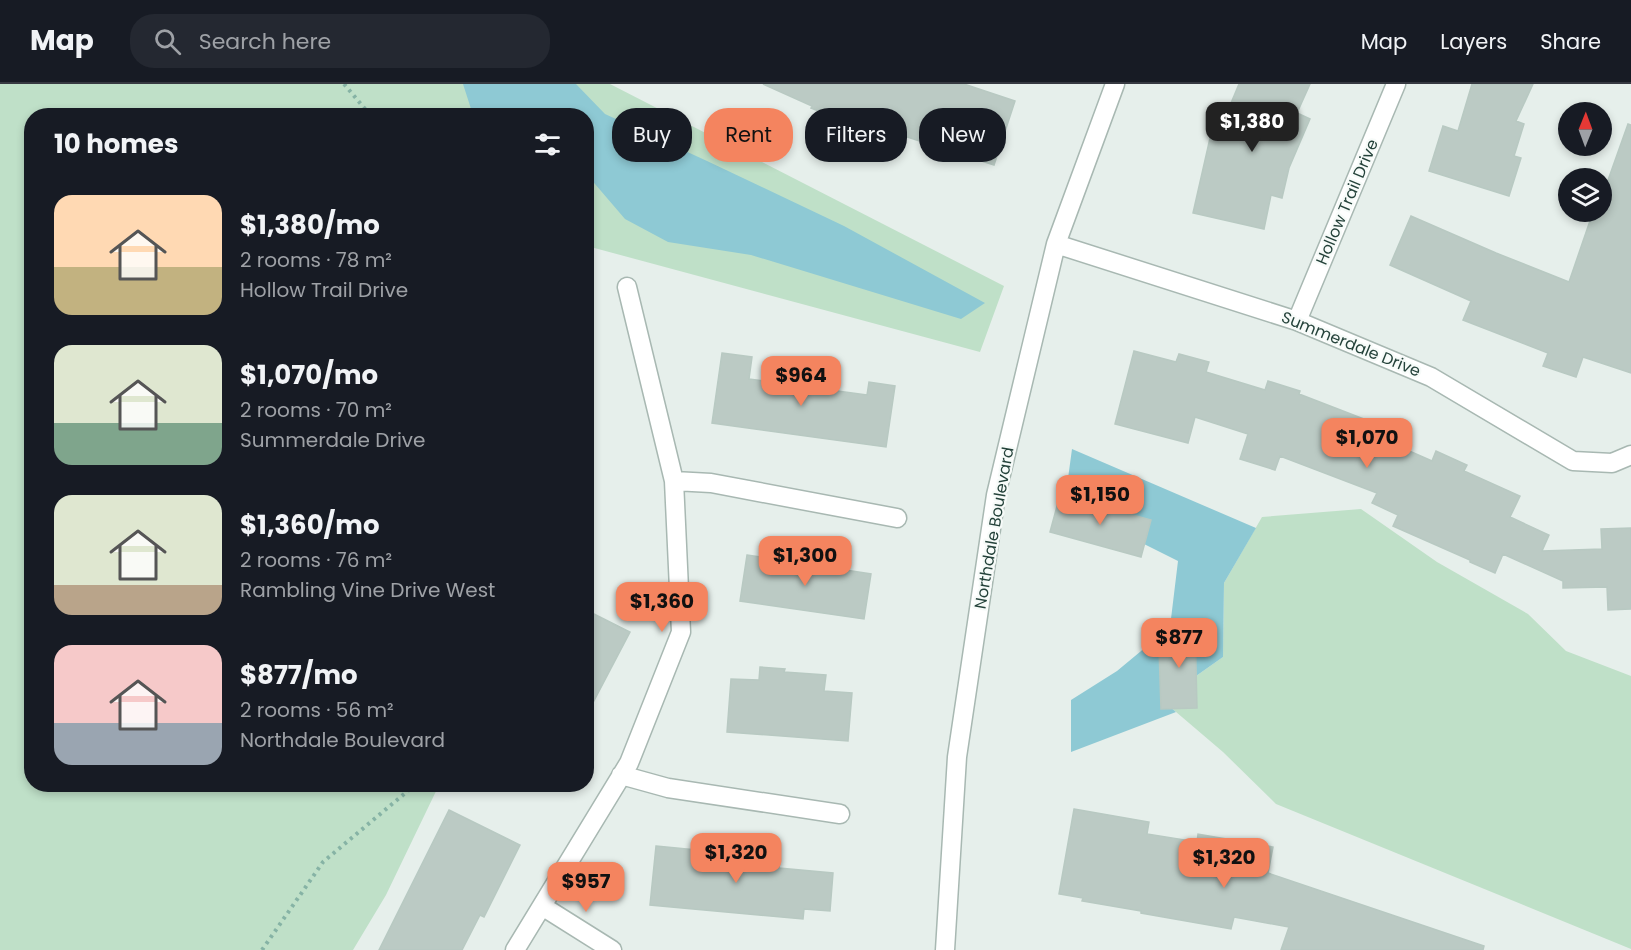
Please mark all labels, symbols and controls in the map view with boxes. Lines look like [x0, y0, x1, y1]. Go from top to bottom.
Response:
search box [130, 14, 550, 68]
text: Map [30, 21, 94, 60]
icon: search [151, 25, 184, 58]
text: Search here [199, 26, 331, 57]
text: Map [1361, 27, 1407, 56]
text: Layers [1440, 27, 1507, 56]
text: Share [1540, 27, 1601, 56]
pin: $1,380 [1203, 102, 1301, 153]
north arrow [1558, 102, 1612, 156]
map controls [1558, 102, 1612, 222]
text: $1,380 [1220, 107, 1284, 135]
chip: Buy [612, 108, 692, 162]
chip: Rent [704, 108, 793, 162]
chip: Filters [805, 108, 907, 162]
chip: New [919, 108, 1006, 162]
text: 10 homes [54, 126, 178, 162]
icon: filters [531, 128, 564, 161]
street label: Hollow Trail Drive [1310, 136, 1384, 268]
button: layers [1558, 168, 1612, 222]
text: $1,380/mo [240, 207, 380, 243]
icon: home [102, 219, 174, 291]
text: 2 rooms · 78 m² [240, 246, 392, 274]
text: Hollow Trail Drive [240, 276, 408, 304]
street label: Summerdale Drive [1278, 306, 1424, 382]
pin: $964 [765, 356, 837, 407]
text: $1,070/mo [240, 357, 378, 393]
text: $964 [775, 361, 827, 389]
icon: home [102, 369, 174, 441]
text: 2 rooms · 70 m² [240, 396, 392, 424]
pin: $1,070 [1318, 418, 1416, 469]
text: $1,070 [1335, 423, 1399, 451]
text: Summerdale Drive [240, 426, 425, 454]
street label: Northdale Boulevard [968, 445, 1020, 611]
pin: $1,150 [1051, 475, 1149, 526]
text: $1,150 [1070, 480, 1130, 508]
text: $1,360/mo [240, 507, 379, 543]
icon: home [102, 519, 174, 591]
pin: $1,300 [756, 536, 854, 587]
text: $1,300 [773, 541, 837, 569]
text: 2 rooms · 76 m² [240, 546, 392, 574]
text: Rambling Vine Drive West [240, 576, 495, 604]
pin: $1,360 [613, 582, 711, 633]
text: $1,360 [630, 587, 694, 615]
pin: $877 [1143, 618, 1215, 669]
text: $877 [1155, 623, 1203, 651]
text: $877/mo [240, 657, 358, 693]
icon: home [102, 669, 174, 741]
text: 2 rooms · 56 m² [240, 696, 394, 724]
text: Northdale Boulevard [240, 726, 445, 754]
pin: $1,320 [687, 833, 785, 884]
text: $1,320 [705, 838, 767, 866]
pin: $1,320 [1175, 838, 1273, 889]
text: $1,320 [1193, 843, 1255, 871]
pin: $957 [550, 862, 622, 913]
text: $957 [561, 867, 611, 895]

